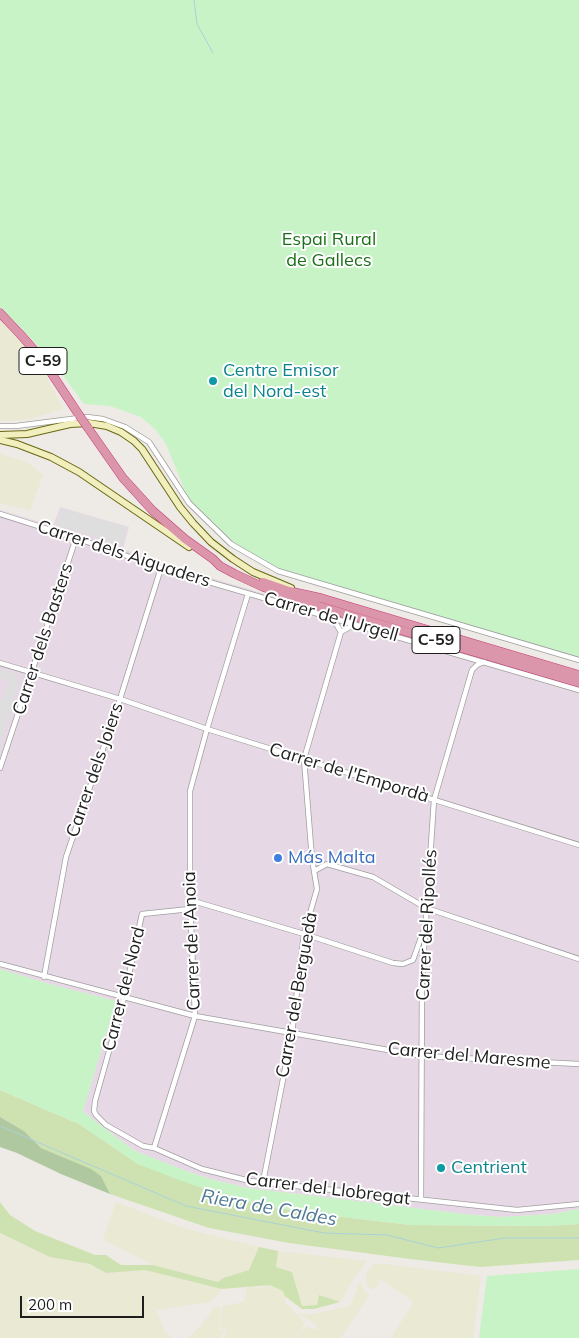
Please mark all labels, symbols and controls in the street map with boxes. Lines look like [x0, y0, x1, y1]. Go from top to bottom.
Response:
park label: Espai Rural de Gallecs [282, 229, 376, 272]
road number: C-59 [19, 348, 67, 374]
place label: Centre Emisor del Nord-est [223, 360, 339, 402]
marker: Centre Emisor del Nord-est [207, 375, 219, 387]
street label: Carrer dels Aiguaders [35, 516, 213, 592]
street label: Carrer dels Basters [8, 560, 78, 718]
street label: Carrer de l'Urgell [261, 587, 401, 647]
road number: C-59 [412, 626, 460, 654]
street label: Carrer dels Joiers [62, 700, 128, 840]
street label: Carrer de l'Empordà [267, 738, 431, 808]
place label: Más Malta [288, 847, 375, 869]
street label: Carrer del Ripollés [412, 849, 442, 1001]
marker: Más Malta [272, 852, 284, 864]
street label: Carrer de l'Anoia [179, 871, 205, 1011]
street label: Carrer del Berguedà [272, 911, 322, 1079]
street label: Carrer del Nord [98, 925, 150, 1053]
street label: Carrer del Maresme [387, 1038, 551, 1074]
place label: Centrient [451, 1157, 527, 1179]
marker: Centrient [435, 1162, 447, 1174]
street label: Carrer del Llobregat [244, 1168, 412, 1210]
water label: Riera de Caldes [199, 1185, 339, 1231]
scale bar [22, 1286, 146, 1318]
text: 200 m [28, 1295, 72, 1314]

